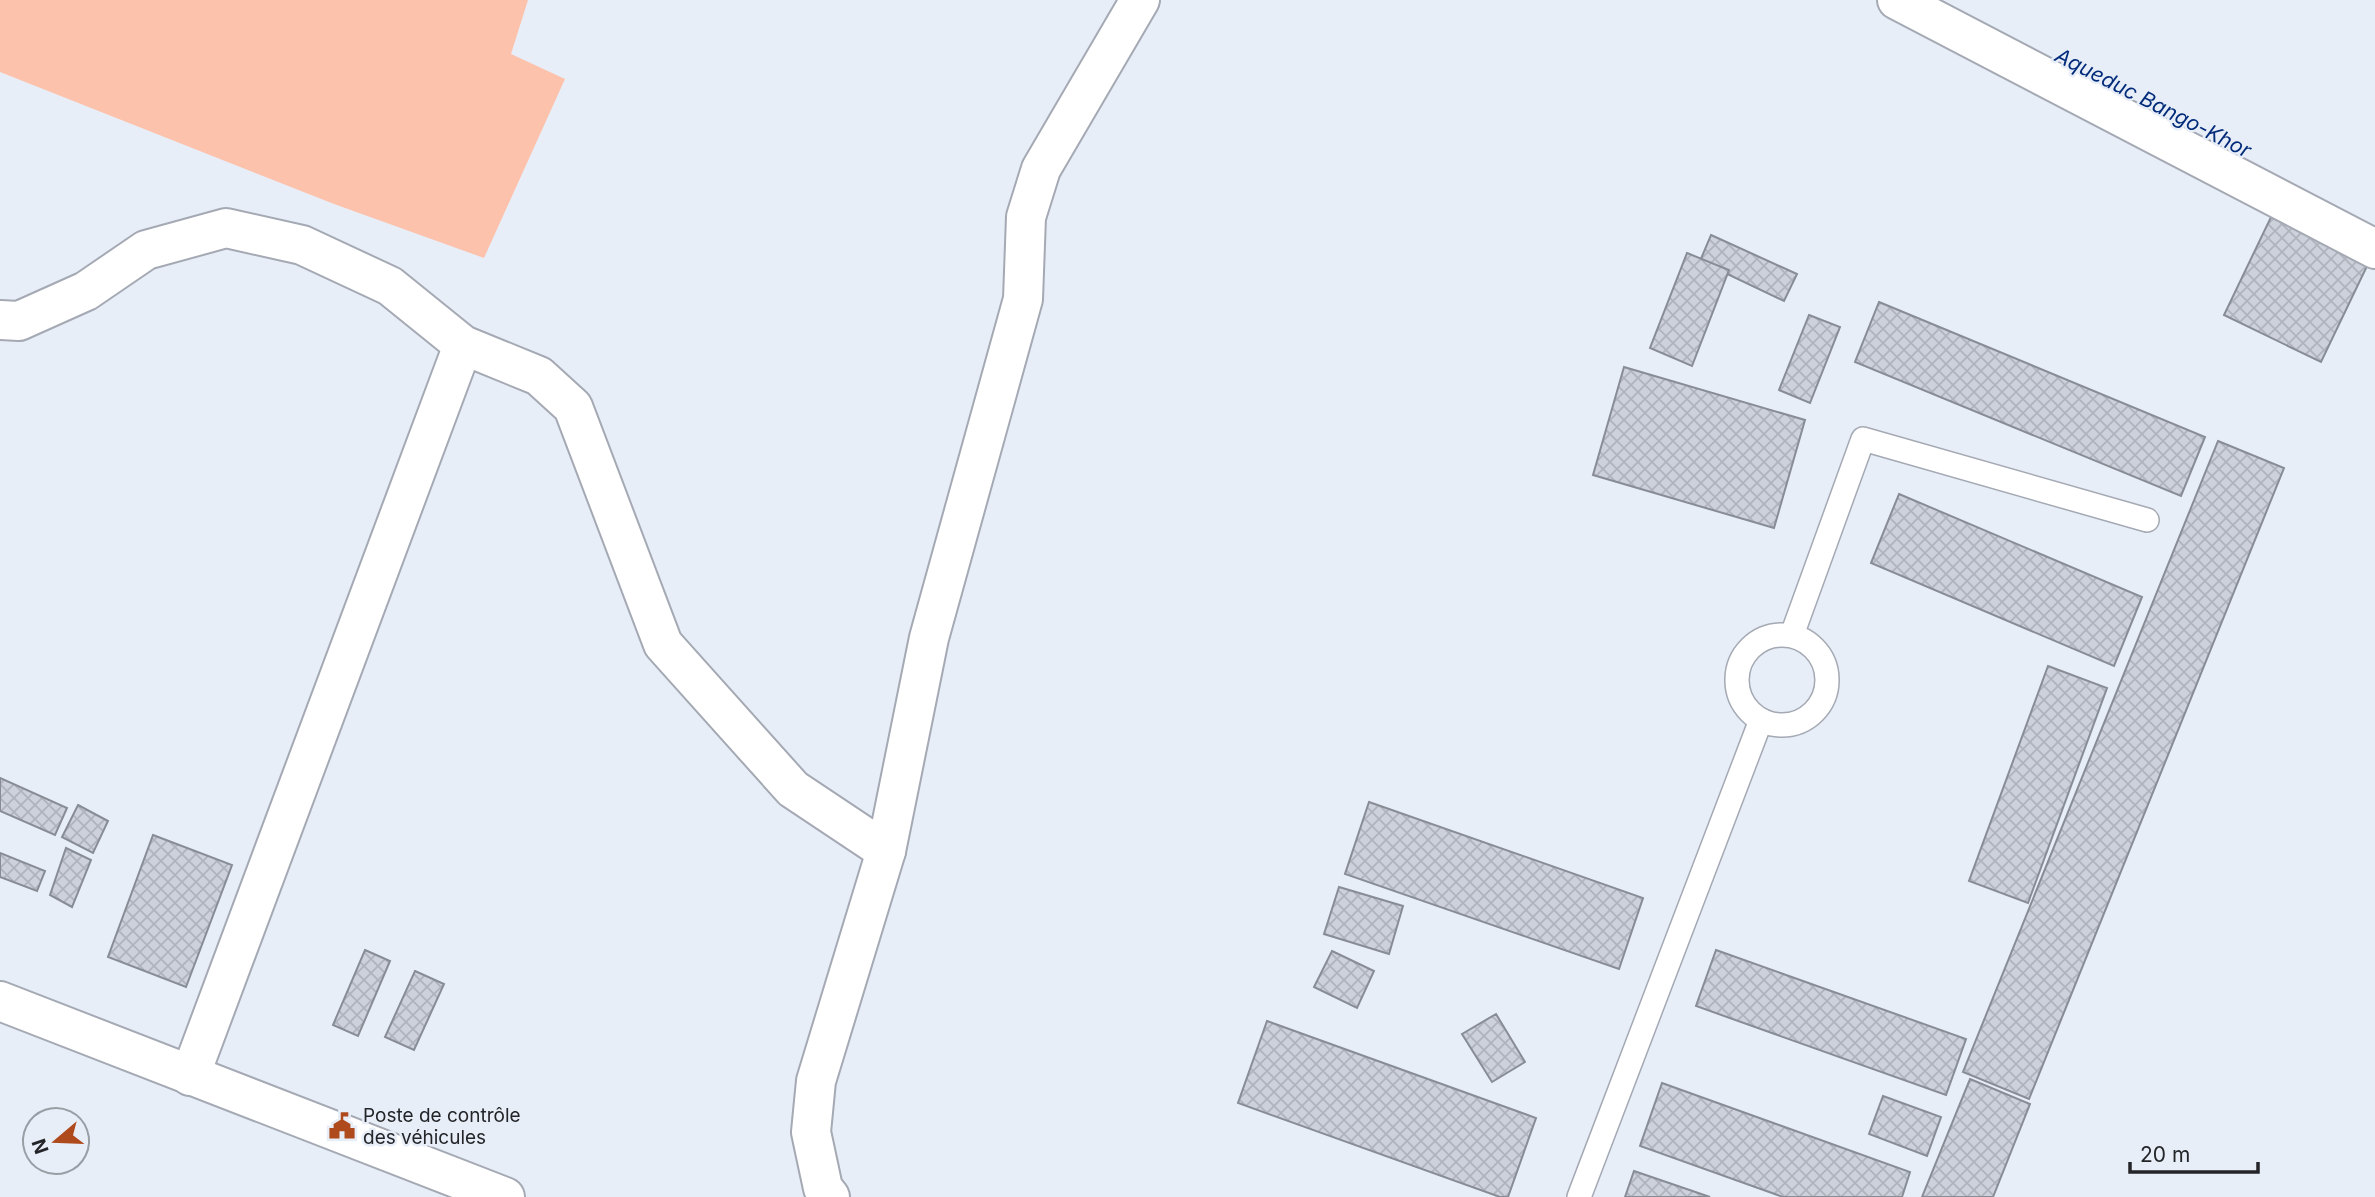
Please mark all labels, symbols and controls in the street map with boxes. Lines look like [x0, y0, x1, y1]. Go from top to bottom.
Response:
water label: Aqueduc Bango-Khor [2050, 42, 2256, 163]
place label: Poste de contrôle des véhicules [363, 1104, 521, 1149]
north arrow [21, 1106, 91, 1176]
public building icon: Poste de contrôle des véhicules [327, 1111, 357, 1141]
scale bar [2130, 1130, 2258, 1174]
text: N [27, 1136, 54, 1157]
text: 20 m [2140, 1142, 2190, 1167]

